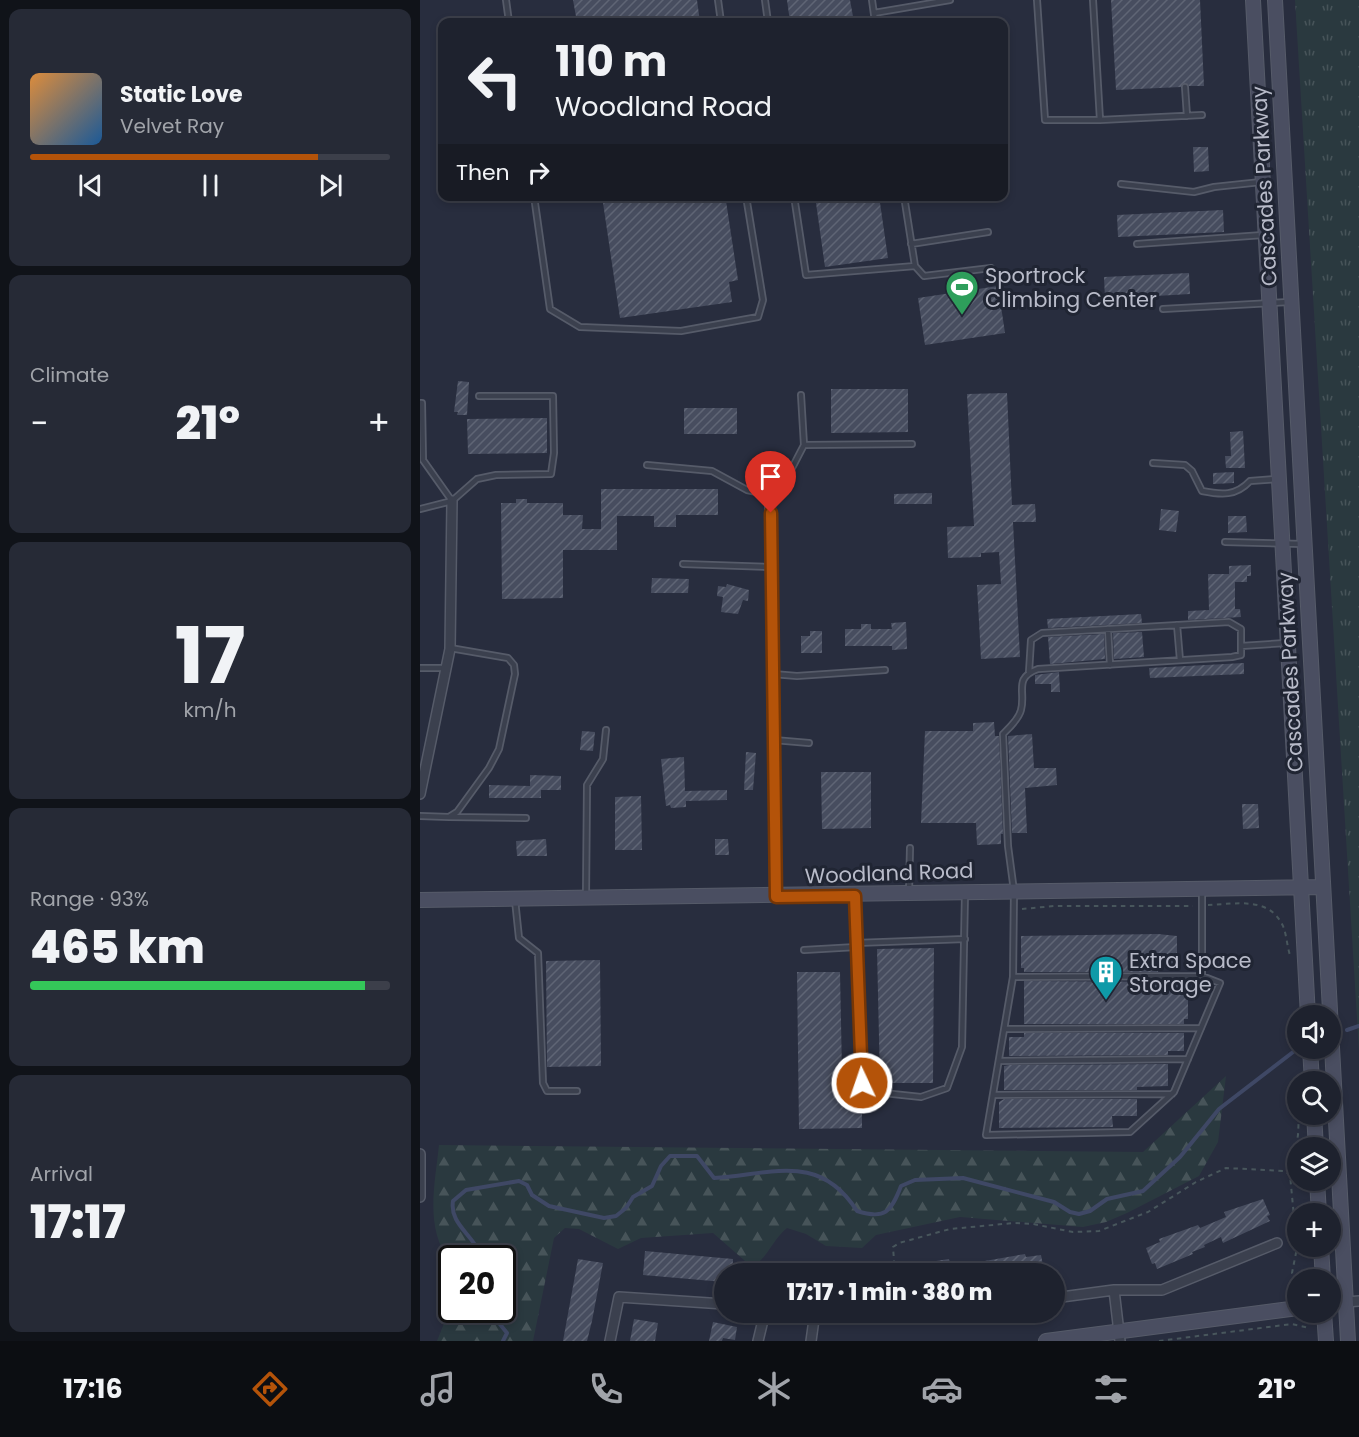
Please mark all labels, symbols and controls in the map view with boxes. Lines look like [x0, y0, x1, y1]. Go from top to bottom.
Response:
text: 110 m [555, 32, 667, 91]
icon: left [456, 42, 534, 120]
text: Static Love [120, 79, 243, 110]
street label: Cascades Parkway [1244, 85, 1284, 287]
text: Woodland Road [555, 88, 772, 125]
text: Velvet Ray [120, 112, 224, 140]
icon: right [522, 156, 555, 189]
text: Then [456, 157, 510, 188]
icon: previous [74, 169, 107, 202]
icon: pause [194, 169, 227, 202]
icon: next [314, 169, 347, 202]
place label: Sportrock Climbing Center [985, 261, 1157, 314]
sports icon: Sportrock Climbing Center [944, 269, 980, 316]
text: Climate [30, 361, 109, 389]
text: 21° [176, 392, 240, 455]
text: − [30, 400, 48, 447]
text: + [367, 400, 390, 447]
pin [745, 451, 796, 513]
icon: arrive [754, 460, 787, 493]
street label: Cascades Parkway [1270, 571, 1310, 773]
text: 17 [174, 601, 246, 710]
text: km/h [183, 696, 237, 724]
street label: Woodland Road [804, 856, 974, 890]
text: Range · 93% [30, 885, 149, 913]
text: 465 km [30, 916, 205, 979]
place label: Extra Space Storage [1129, 946, 1252, 999]
building icon: Extra Space Storage [1088, 954, 1124, 1001]
map controls [1287, 1005, 1341, 1323]
button: sound [1287, 1005, 1341, 1059]
position arrow [830, 1051, 894, 1115]
button: search [1287, 1071, 1341, 1125]
button: layers [1287, 1137, 1341, 1191]
text: Arrival [30, 1160, 93, 1188]
text: 17:17 [30, 1191, 126, 1254]
button: + [1287, 1203, 1341, 1257]
speed limit sign: 20 [438, 1245, 516, 1323]
button: − [1287, 1269, 1341, 1323]
text: 17:17 · 1 min · 380 m [787, 1277, 992, 1308]
icon: directions [249, 1368, 291, 1410]
icon: music [417, 1368, 459, 1410]
icon: phone [585, 1368, 627, 1410]
icon: climate [753, 1368, 795, 1410]
icon: car [921, 1368, 963, 1410]
icon: filters [1090, 1368, 1132, 1410]
text: 17:16 [63, 1370, 123, 1407]
text: 21° [1258, 1370, 1296, 1407]

